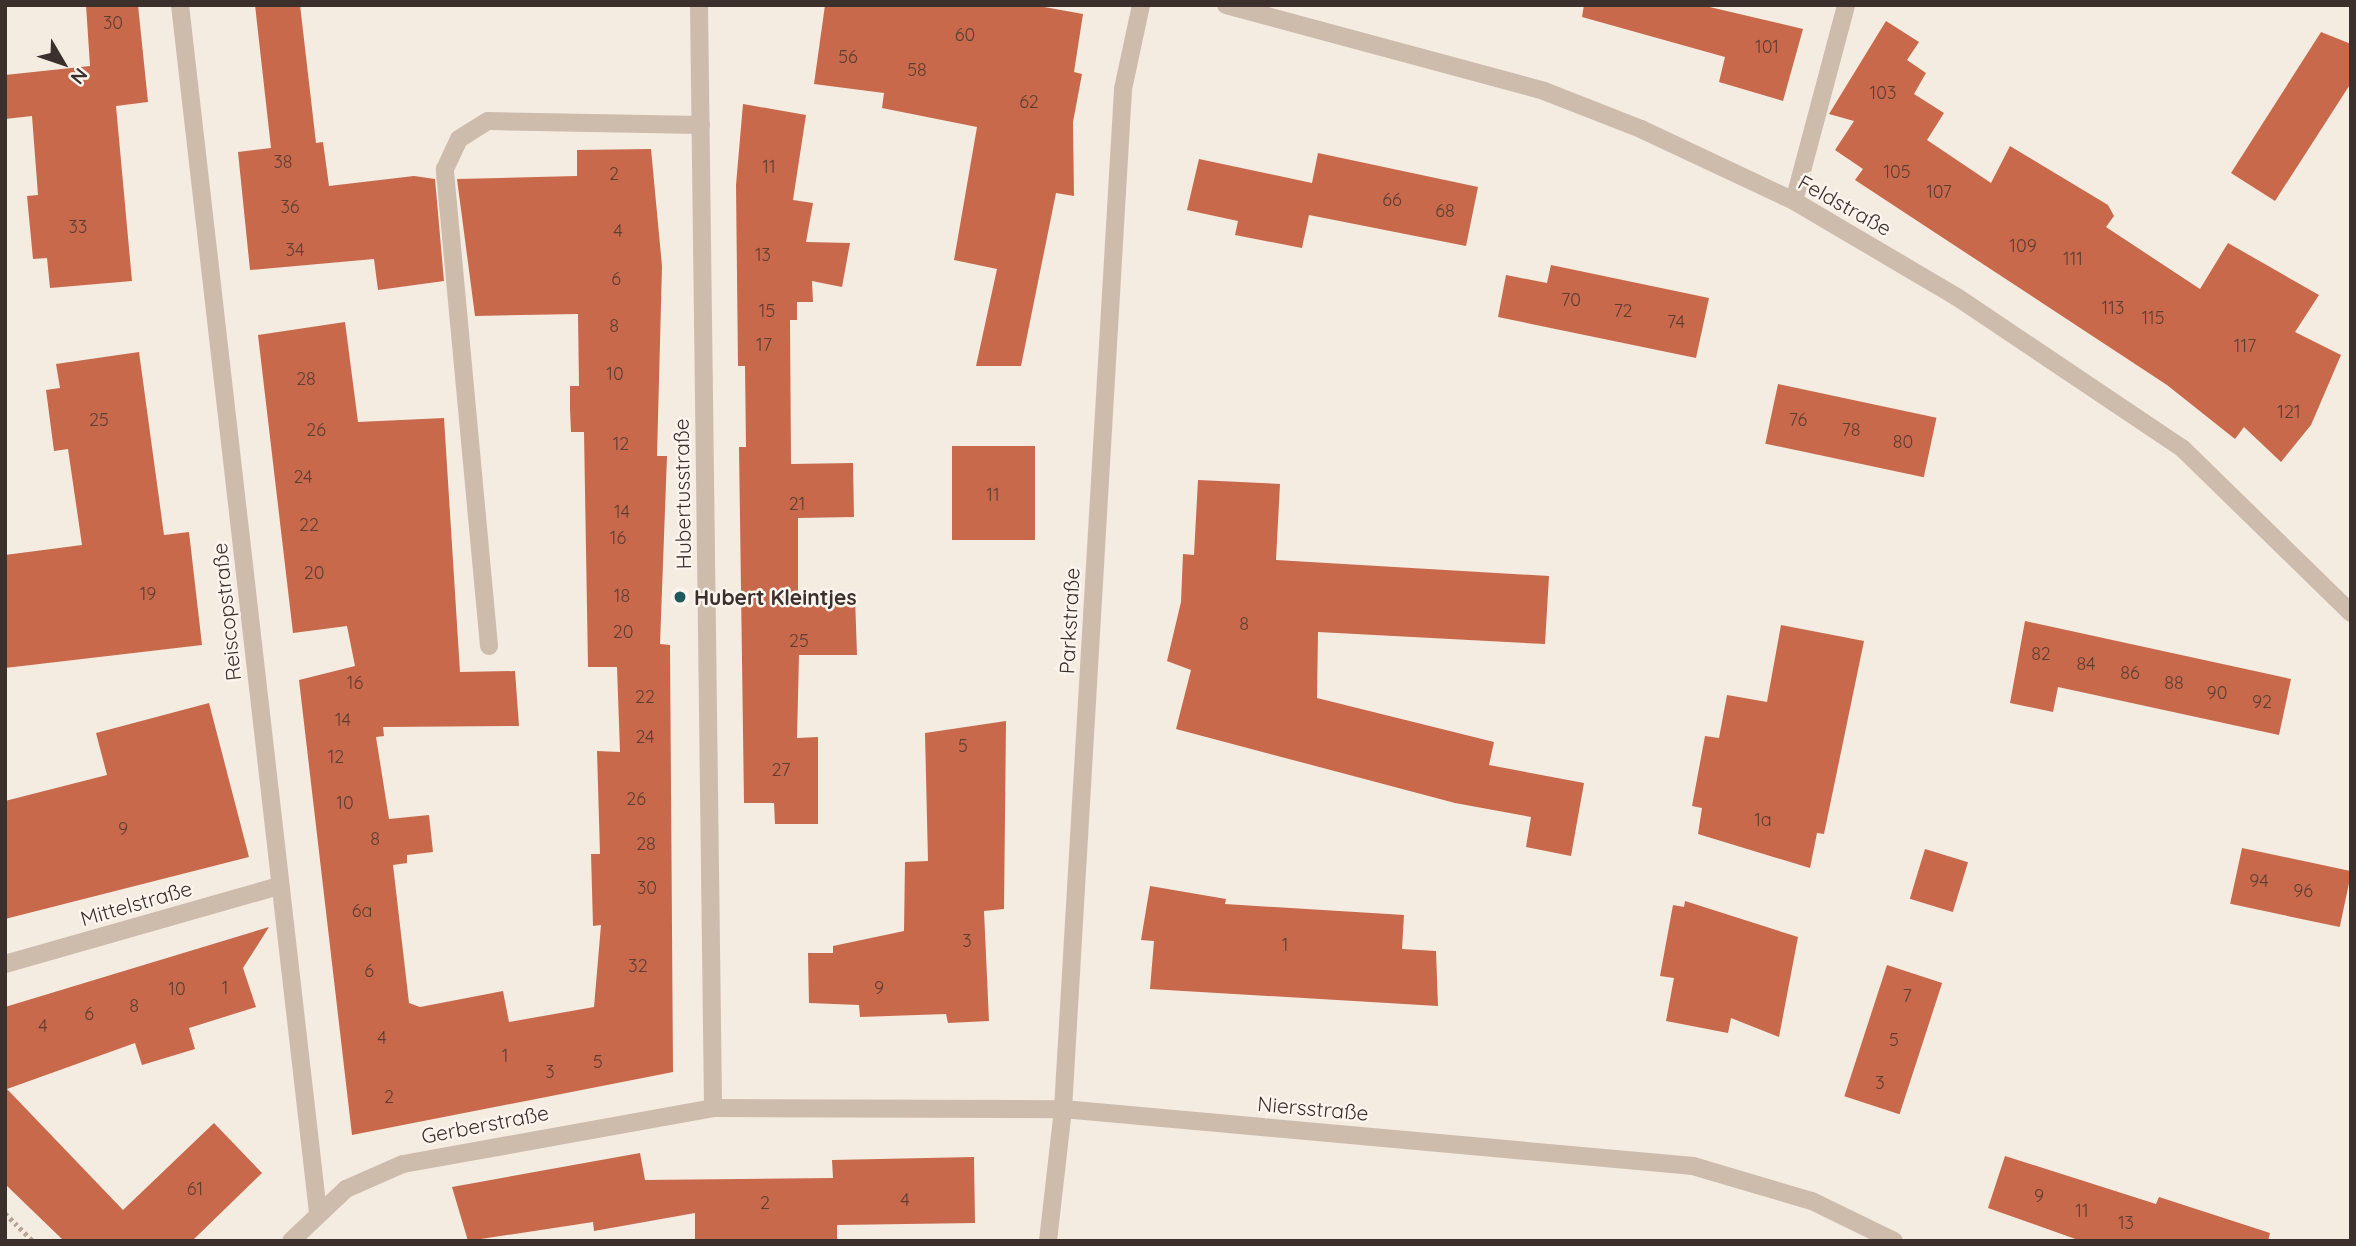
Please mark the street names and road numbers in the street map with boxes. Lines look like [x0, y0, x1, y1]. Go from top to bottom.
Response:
street label: Feldstraße [1794, 169, 1896, 241]
street label: Hubertusstraße [668, 418, 696, 570]
street label: Reiscopstraße [206, 542, 246, 682]
street label: Parkstraße [1054, 567, 1084, 675]
street label: Mittelstraße [77, 875, 195, 931]
street label: Niersstraße [1256, 1091, 1370, 1125]
street label: Gerberstraße [419, 1099, 551, 1149]

